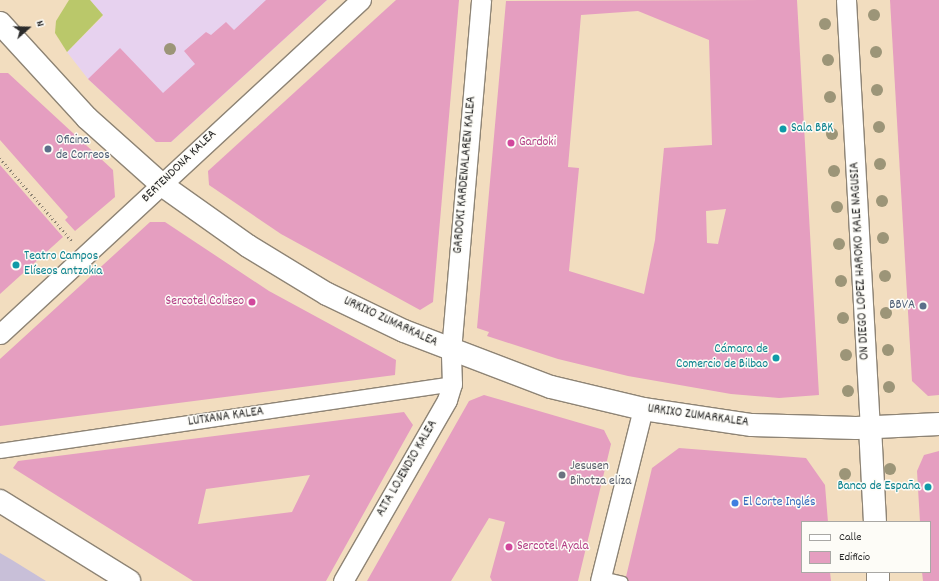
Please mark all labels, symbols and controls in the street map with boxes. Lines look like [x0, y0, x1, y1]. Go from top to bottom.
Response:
north arrow [8, 8, 48, 48]
text: N [31, 19, 48, 29]
street label: GARDOKI KARDENALAREN KALEA [451, 96, 481, 254]
place label: Sala BBK [791, 121, 833, 137]
marker: Sala BBK [778, 124, 788, 134]
street label: BERTENDONA KALEA [139, 127, 221, 207]
place label: Oficina de Correos [56, 134, 110, 165]
place label: Gardoki [519, 135, 556, 151]
marker: Gardoki [506, 138, 516, 148]
marker: Oficina de Correos [43, 144, 53, 154]
street label: ON DIEGO LOPEZ HAROKO KALE NAGUSIA [848, 162, 874, 360]
place label: Teatro Campos Elíseos antzokia [24, 250, 102, 281]
marker: Teatro Campos Elíseos antzokia [11, 260, 21, 270]
place label: Sercotel Coliseo [165, 294, 244, 310]
street label: URKIXO ZUMARKALEA [340, 294, 440, 352]
marker: Sercotel Coliseo [247, 297, 257, 307]
place label: BBVA [889, 298, 915, 314]
marker: BBVA [918, 301, 928, 311]
place label: Cámara de Comercio de Bilbao [676, 343, 768, 374]
marker: Cámara de Comercio de Bilbao [771, 353, 781, 363]
street label: URKIXO ZUMARKALEA [646, 402, 750, 432]
street label: LUTXANA KALEA [187, 405, 265, 431]
street label: AITA LOJENDIO KALEA [374, 418, 442, 520]
place label: Jesusen Bihotza eliza [570, 460, 631, 491]
marker: Jesusen Bihotza eliza [557, 470, 567, 480]
place label: Banco de España [837, 479, 920, 495]
marker: Banco de España [923, 482, 933, 492]
place label: El Corte Inglés [743, 495, 815, 511]
marker: El Corte Inglés [730, 498, 740, 508]
legend [801, 521, 931, 573]
text: Calle [839, 529, 862, 546]
place label: Sercotel Ayala [517, 539, 589, 555]
marker: Sercotel Ayala [504, 542, 514, 552]
text: Edificio [839, 549, 870, 566]

